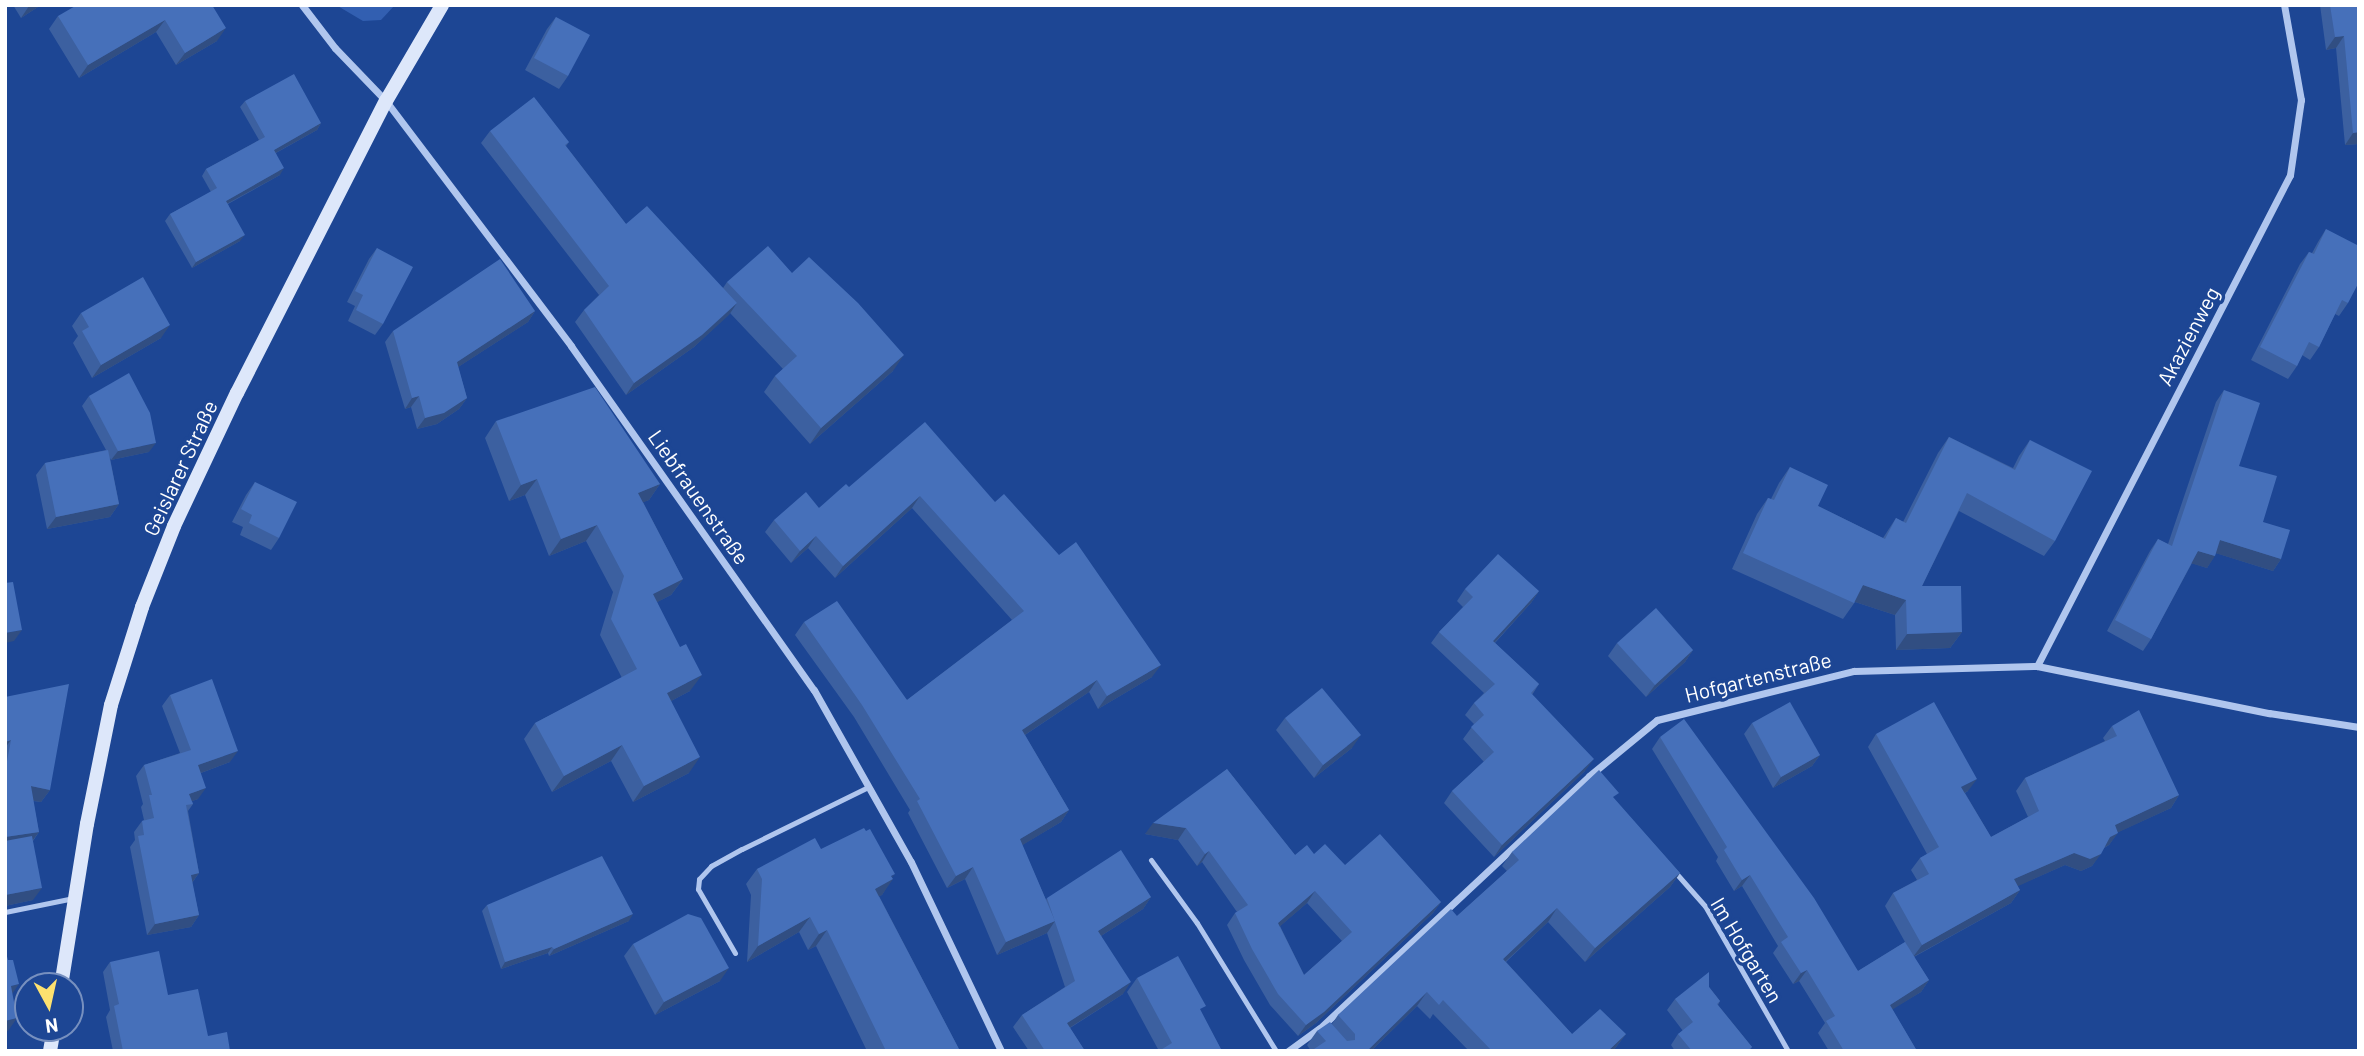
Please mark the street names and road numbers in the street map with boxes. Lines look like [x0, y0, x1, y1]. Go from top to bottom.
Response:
street label: Akazienweg [2152, 282, 2224, 390]
street label: Geislarer Straße [138, 396, 222, 540]
street label: Liebfrauenstraße [643, 425, 755, 569]
street label: Hofgartenstraße [1682, 647, 1834, 707]
street label: Im Hofgarten [1706, 893, 1788, 1007]

